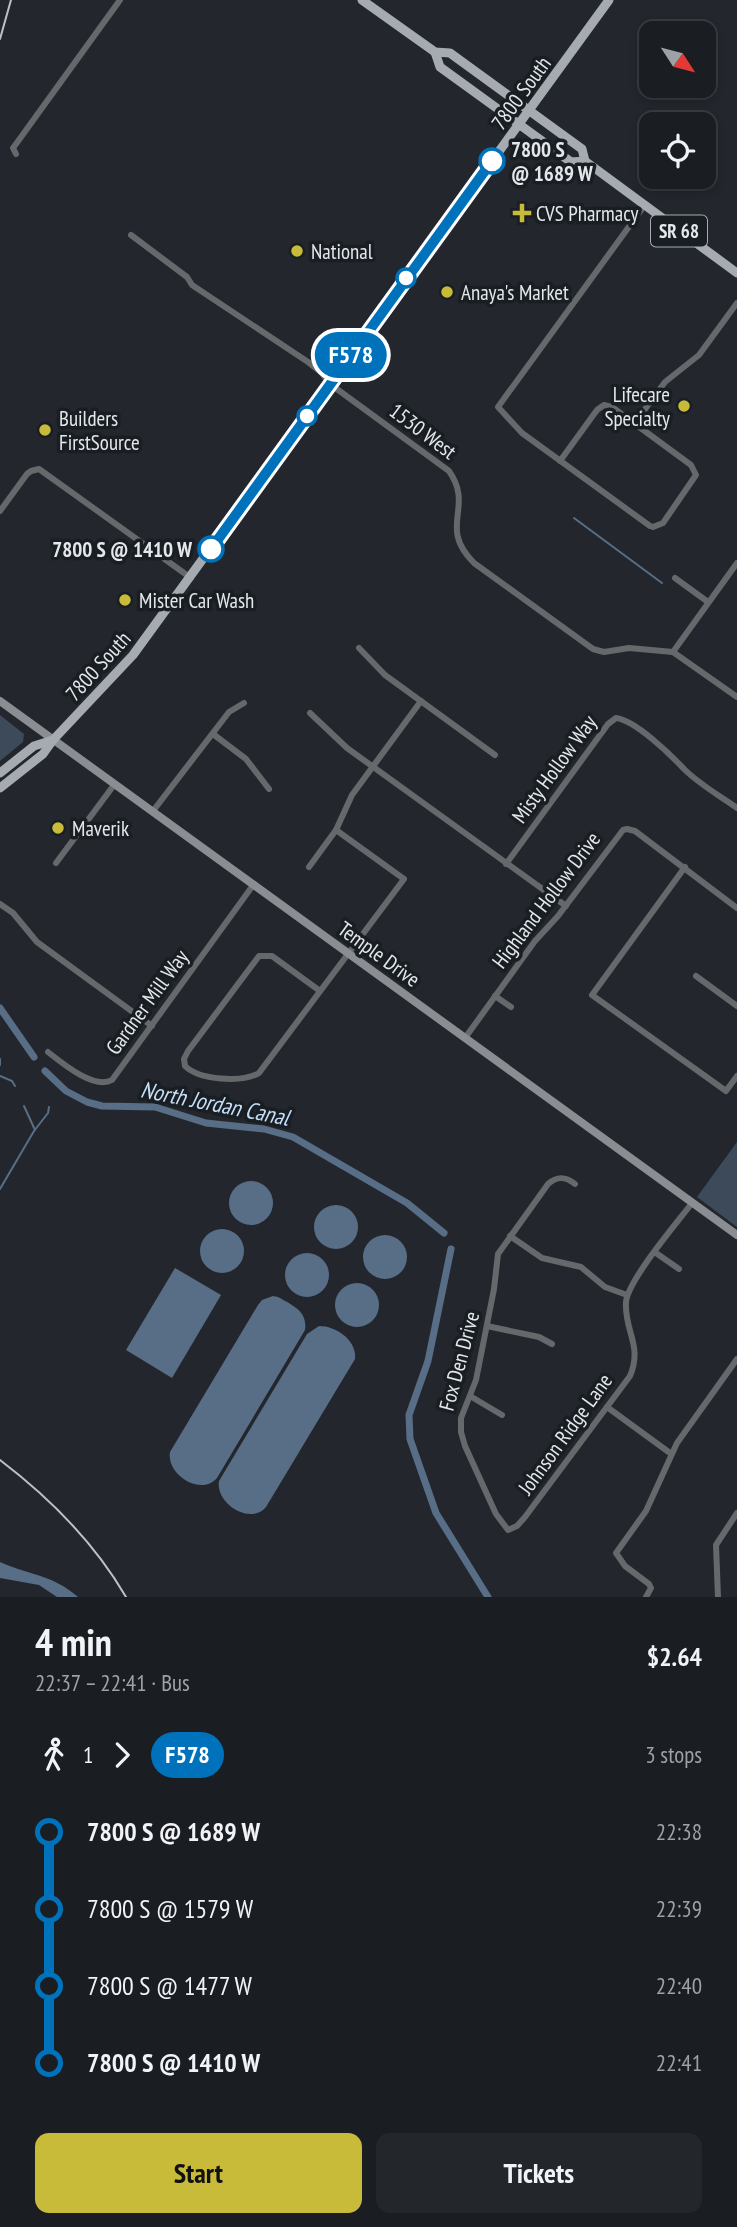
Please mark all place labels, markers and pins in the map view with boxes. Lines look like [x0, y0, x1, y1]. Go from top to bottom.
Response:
place label: 7800 S @ 1689 W [511, 136, 594, 187]
marker: 7800 S @ 1689 W [479, 148, 505, 174]
place label: CVS Pharmacy [536, 200, 638, 227]
marker: CVS Pharmacy [514, 205, 530, 221]
place label: National [311, 238, 373, 265]
marker: National [289, 243, 305, 259]
unlabelled marker [396, 268, 416, 288]
place label: Anaya's Market [461, 279, 569, 306]
marker: Anaya's Market [439, 284, 455, 300]
place label: Lifecare Specialty [605, 381, 670, 432]
marker: Lifecare Specialty [676, 398, 692, 414]
place label: Builders FirstSource [59, 405, 140, 456]
unlabelled marker [297, 406, 317, 426]
marker: Builders FirstSource [37, 422, 53, 438]
place label: 7800 S @ 1410 W [52, 536, 193, 563]
marker: 7800 S @ 1410 W [198, 536, 224, 562]
place label: Mister Car Wash [139, 587, 254, 614]
marker: Mister Car Wash [117, 592, 133, 608]
place label: Maverik [72, 815, 129, 842]
marker: Maverik [50, 820, 66, 836]

